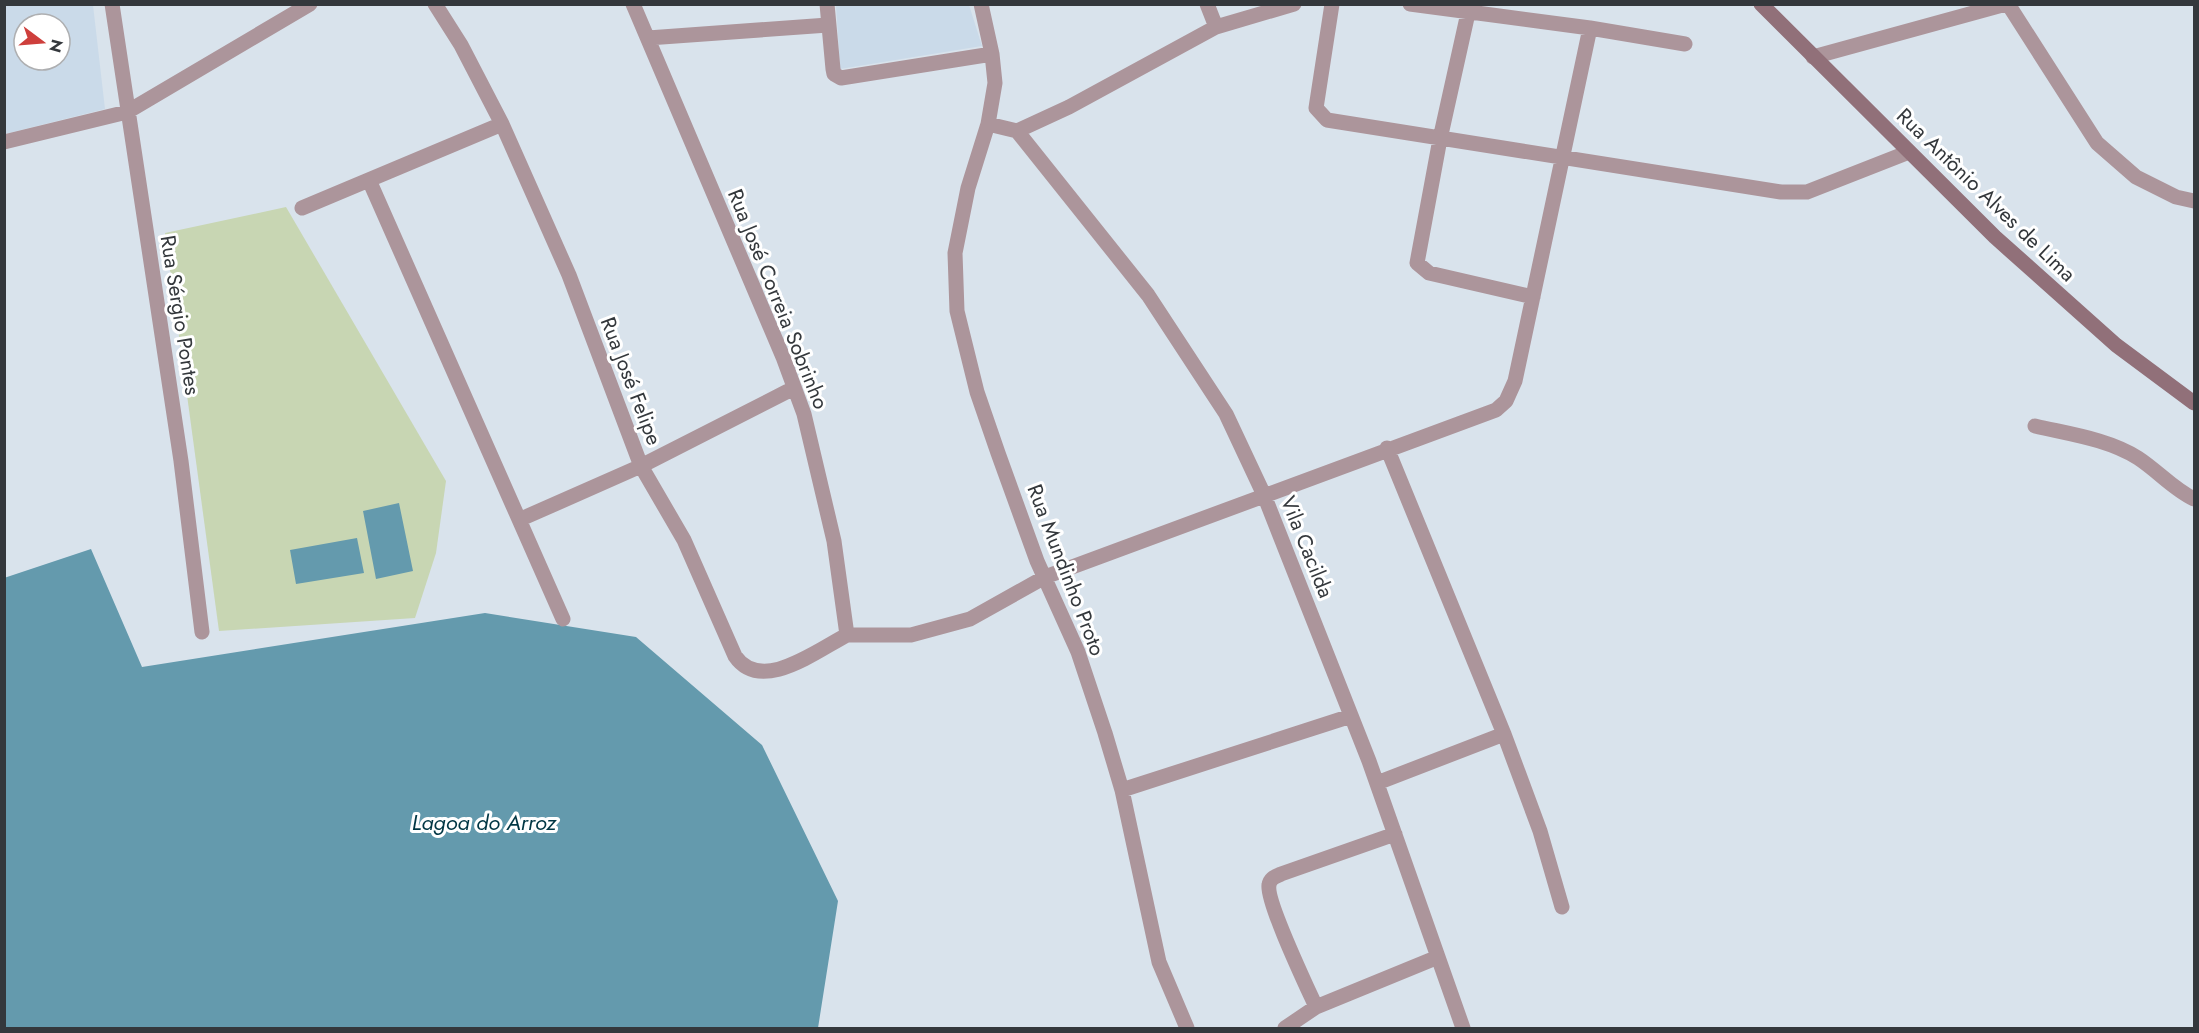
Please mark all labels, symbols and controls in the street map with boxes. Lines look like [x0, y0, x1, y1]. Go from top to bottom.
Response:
north arrow [12, 12, 72, 72]
text: N [43, 37, 69, 55]
street label: Rua Antônio Alves de Lima [1890, 101, 2082, 289]
street label: Rua José Correia Sobrinho [720, 184, 836, 414]
street label: Rua Sérgio Pontes [153, 233, 207, 397]
street label: Rua José Felipe [593, 313, 669, 450]
street label: Rua Mundinho Proto [1019, 480, 1113, 660]
street label: Vila Cacilda [1273, 492, 1341, 602]
water label: Lagoa do Arroz [412, 806, 557, 838]

